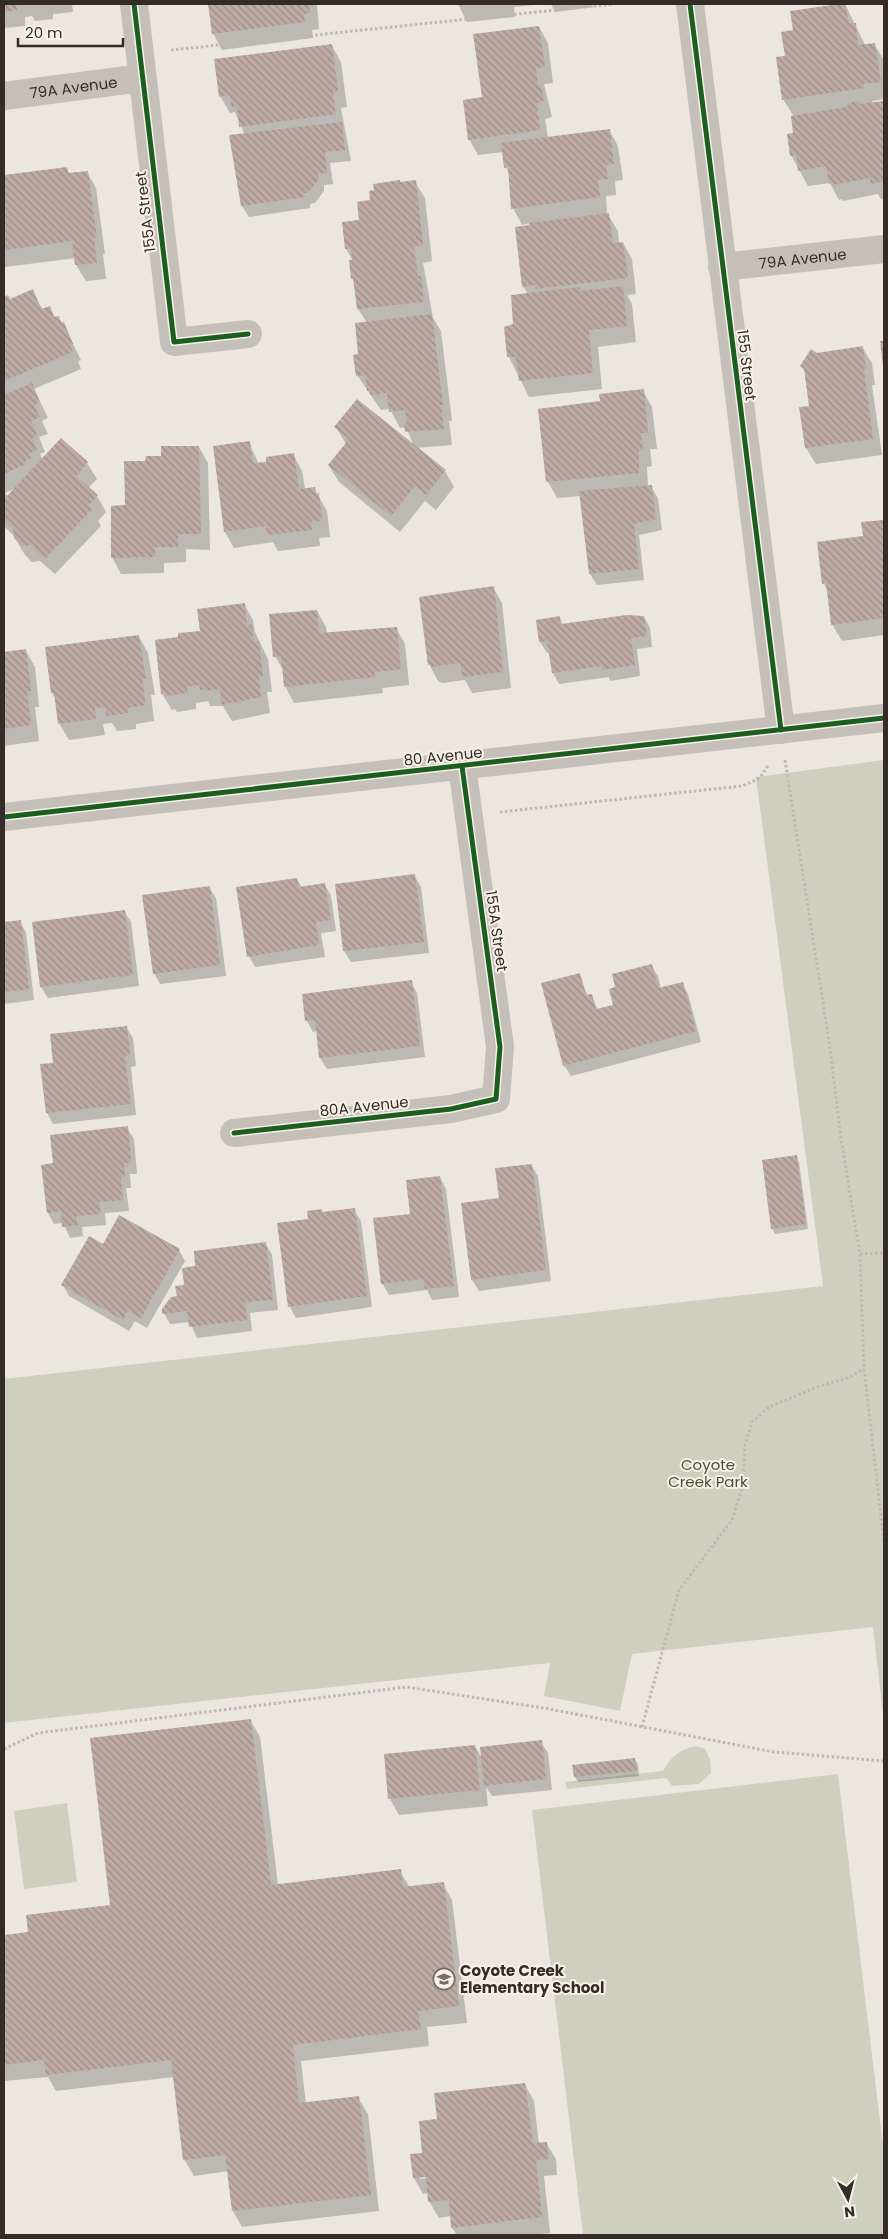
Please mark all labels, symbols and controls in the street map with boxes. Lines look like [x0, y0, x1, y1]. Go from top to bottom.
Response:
scale bar [18, 15, 122, 47]
text: 20 m [25, 22, 63, 43]
street label: 79A Avenue [28, 71, 118, 103]
street label: 155A Street [130, 170, 160, 254]
street label: 79A Avenue [758, 243, 847, 273]
street label: 155 Street [732, 328, 762, 402]
street label: 80 Avenue [403, 741, 483, 771]
street label: 155A Street [481, 889, 513, 973]
street label: 80A Avenue [318, 1091, 410, 1121]
park label: Coyote Creek Park [668, 1454, 748, 1492]
place label: Coyote Creek Elementary School [460, 1960, 604, 1998]
school or university icon: Coyote Creek Elementary School [432, 1967, 456, 1991]
north arrow [823, 2174, 873, 2224]
text: N [843, 2201, 856, 2222]

